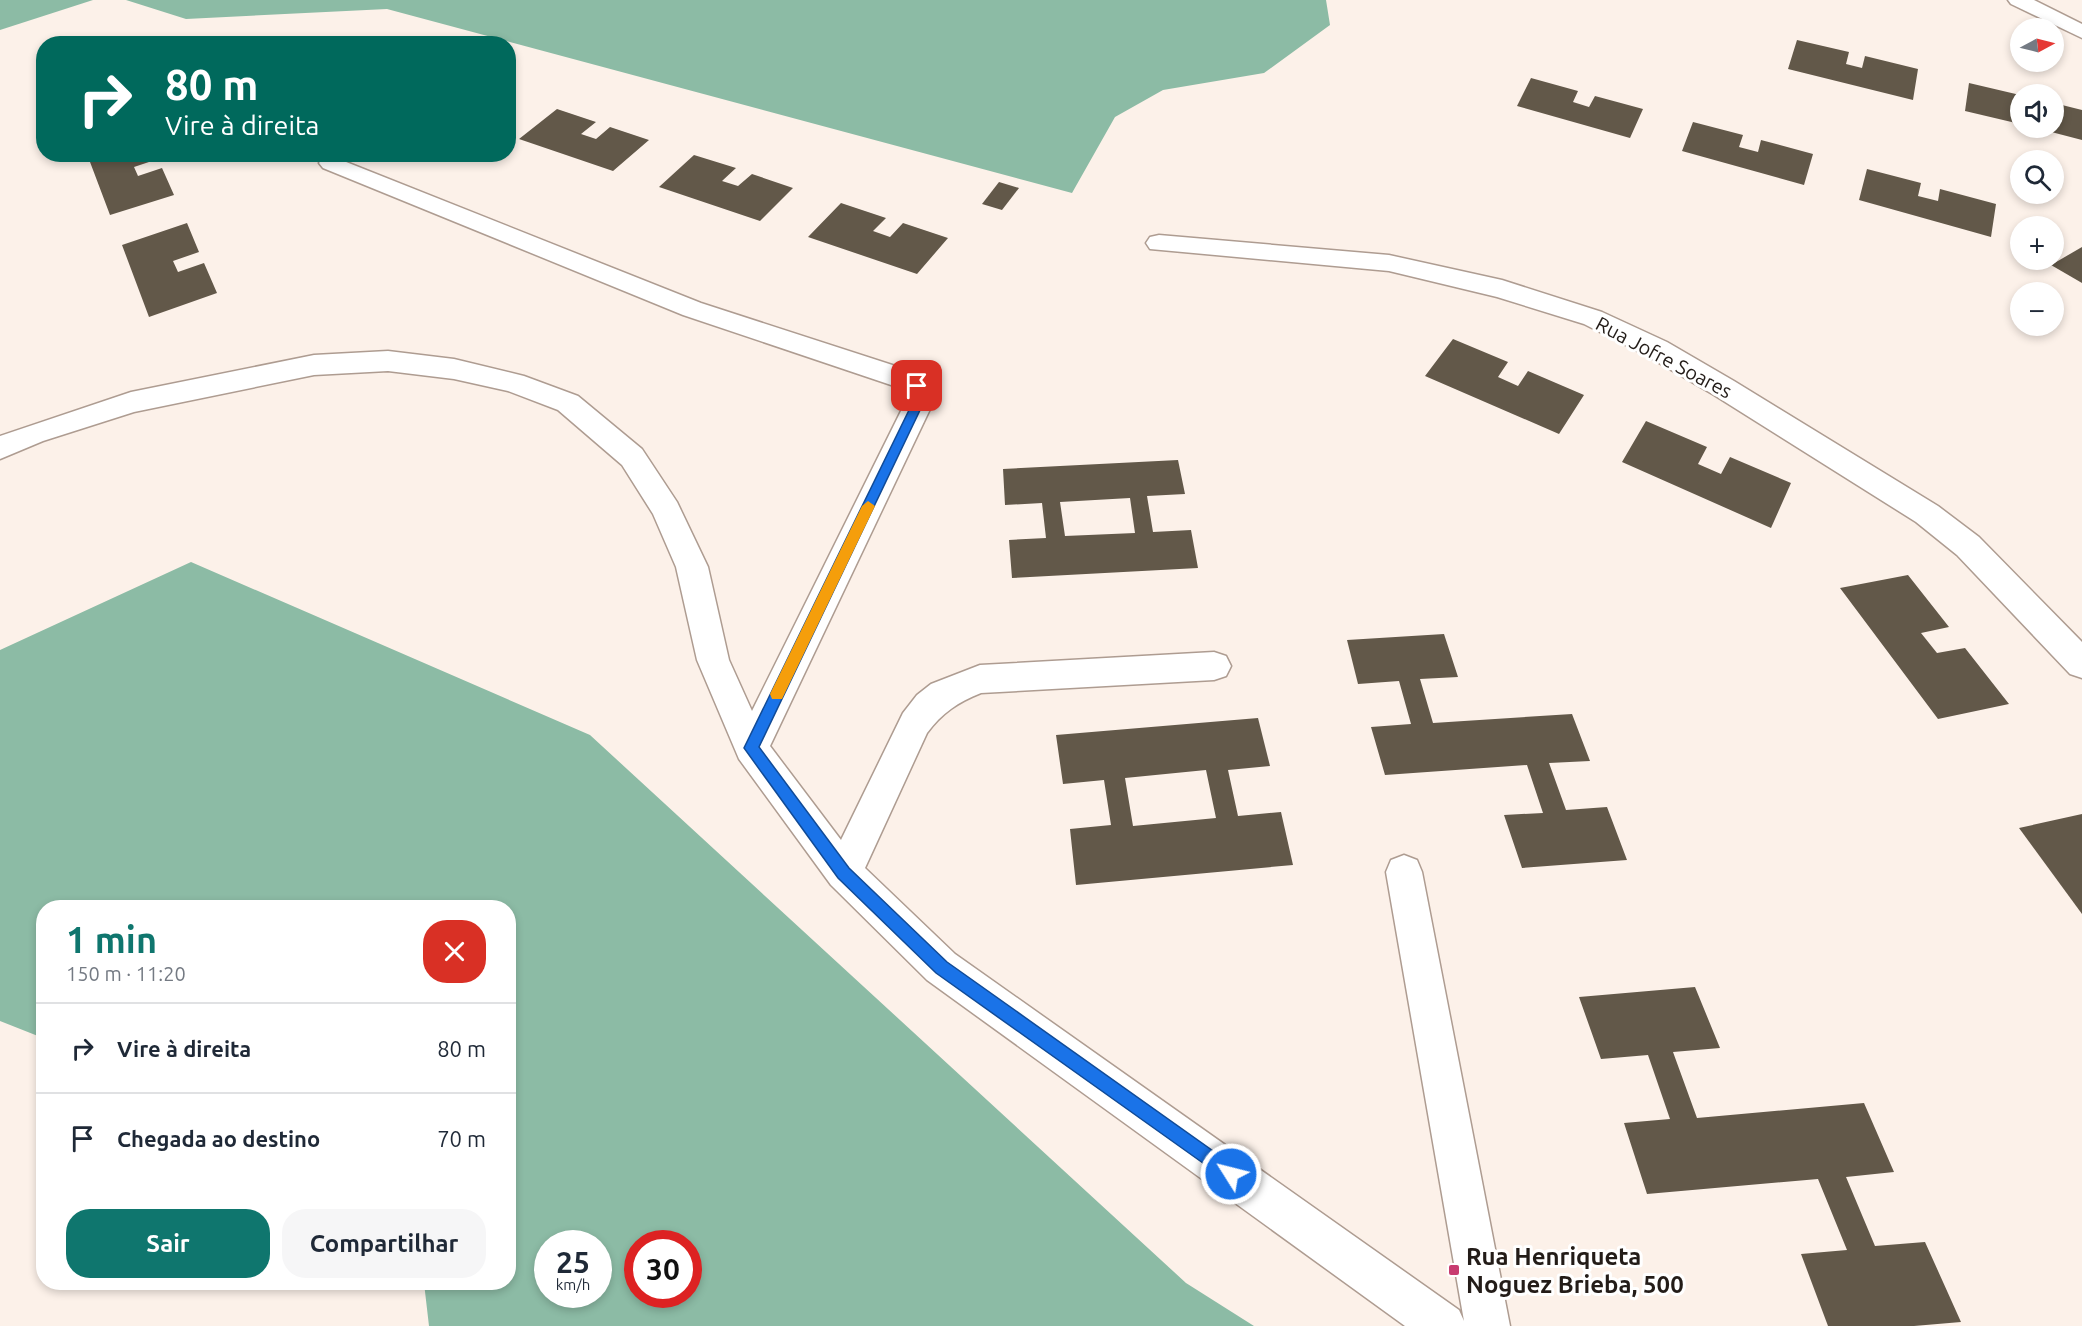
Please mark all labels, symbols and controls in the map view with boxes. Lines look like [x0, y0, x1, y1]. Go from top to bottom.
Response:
north arrow [2010, 18, 2064, 72]
map controls [2010, 18, 2064, 336]
icon: right [66, 60, 144, 138]
text: 80 m [165, 61, 259, 108]
button: sound [2010, 84, 2064, 138]
text: Vire à direita [165, 110, 319, 140]
button: search [2010, 150, 2064, 204]
button: + [2010, 216, 2064, 270]
button: − [2010, 282, 2064, 336]
street label: Rua Jofre Soares [1592, 311, 1736, 403]
pin [891, 360, 942, 411]
icon: arrive [900, 369, 933, 402]
text: 1 min [66, 919, 157, 960]
button: close [423, 920, 486, 983]
text: 150 m · 11:20 [66, 962, 186, 985]
icon: right [66, 1032, 99, 1065]
text: Vire à direita [117, 1036, 251, 1061]
text: 80 m [437, 1036, 486, 1061]
icon: arrive [66, 1122, 99, 1155]
text: Chegada ao destino [117, 1126, 320, 1151]
text: 70 m [437, 1126, 486, 1151]
position arrow [1199, 1142, 1263, 1206]
button: Sair [66, 1209, 270, 1278]
button: Compartilhar [282, 1209, 486, 1278]
speed limit sign: 30 [624, 1230, 702, 1308]
place label: Rua Henriqueta Noguez Brieba, 500 [1466, 1243, 1684, 1298]
text: 25 [556, 1245, 590, 1279]
marker: Rua Henriqueta Noguez Brieba, 500 [1447, 1263, 1461, 1277]
text: km/h [556, 1276, 590, 1293]

